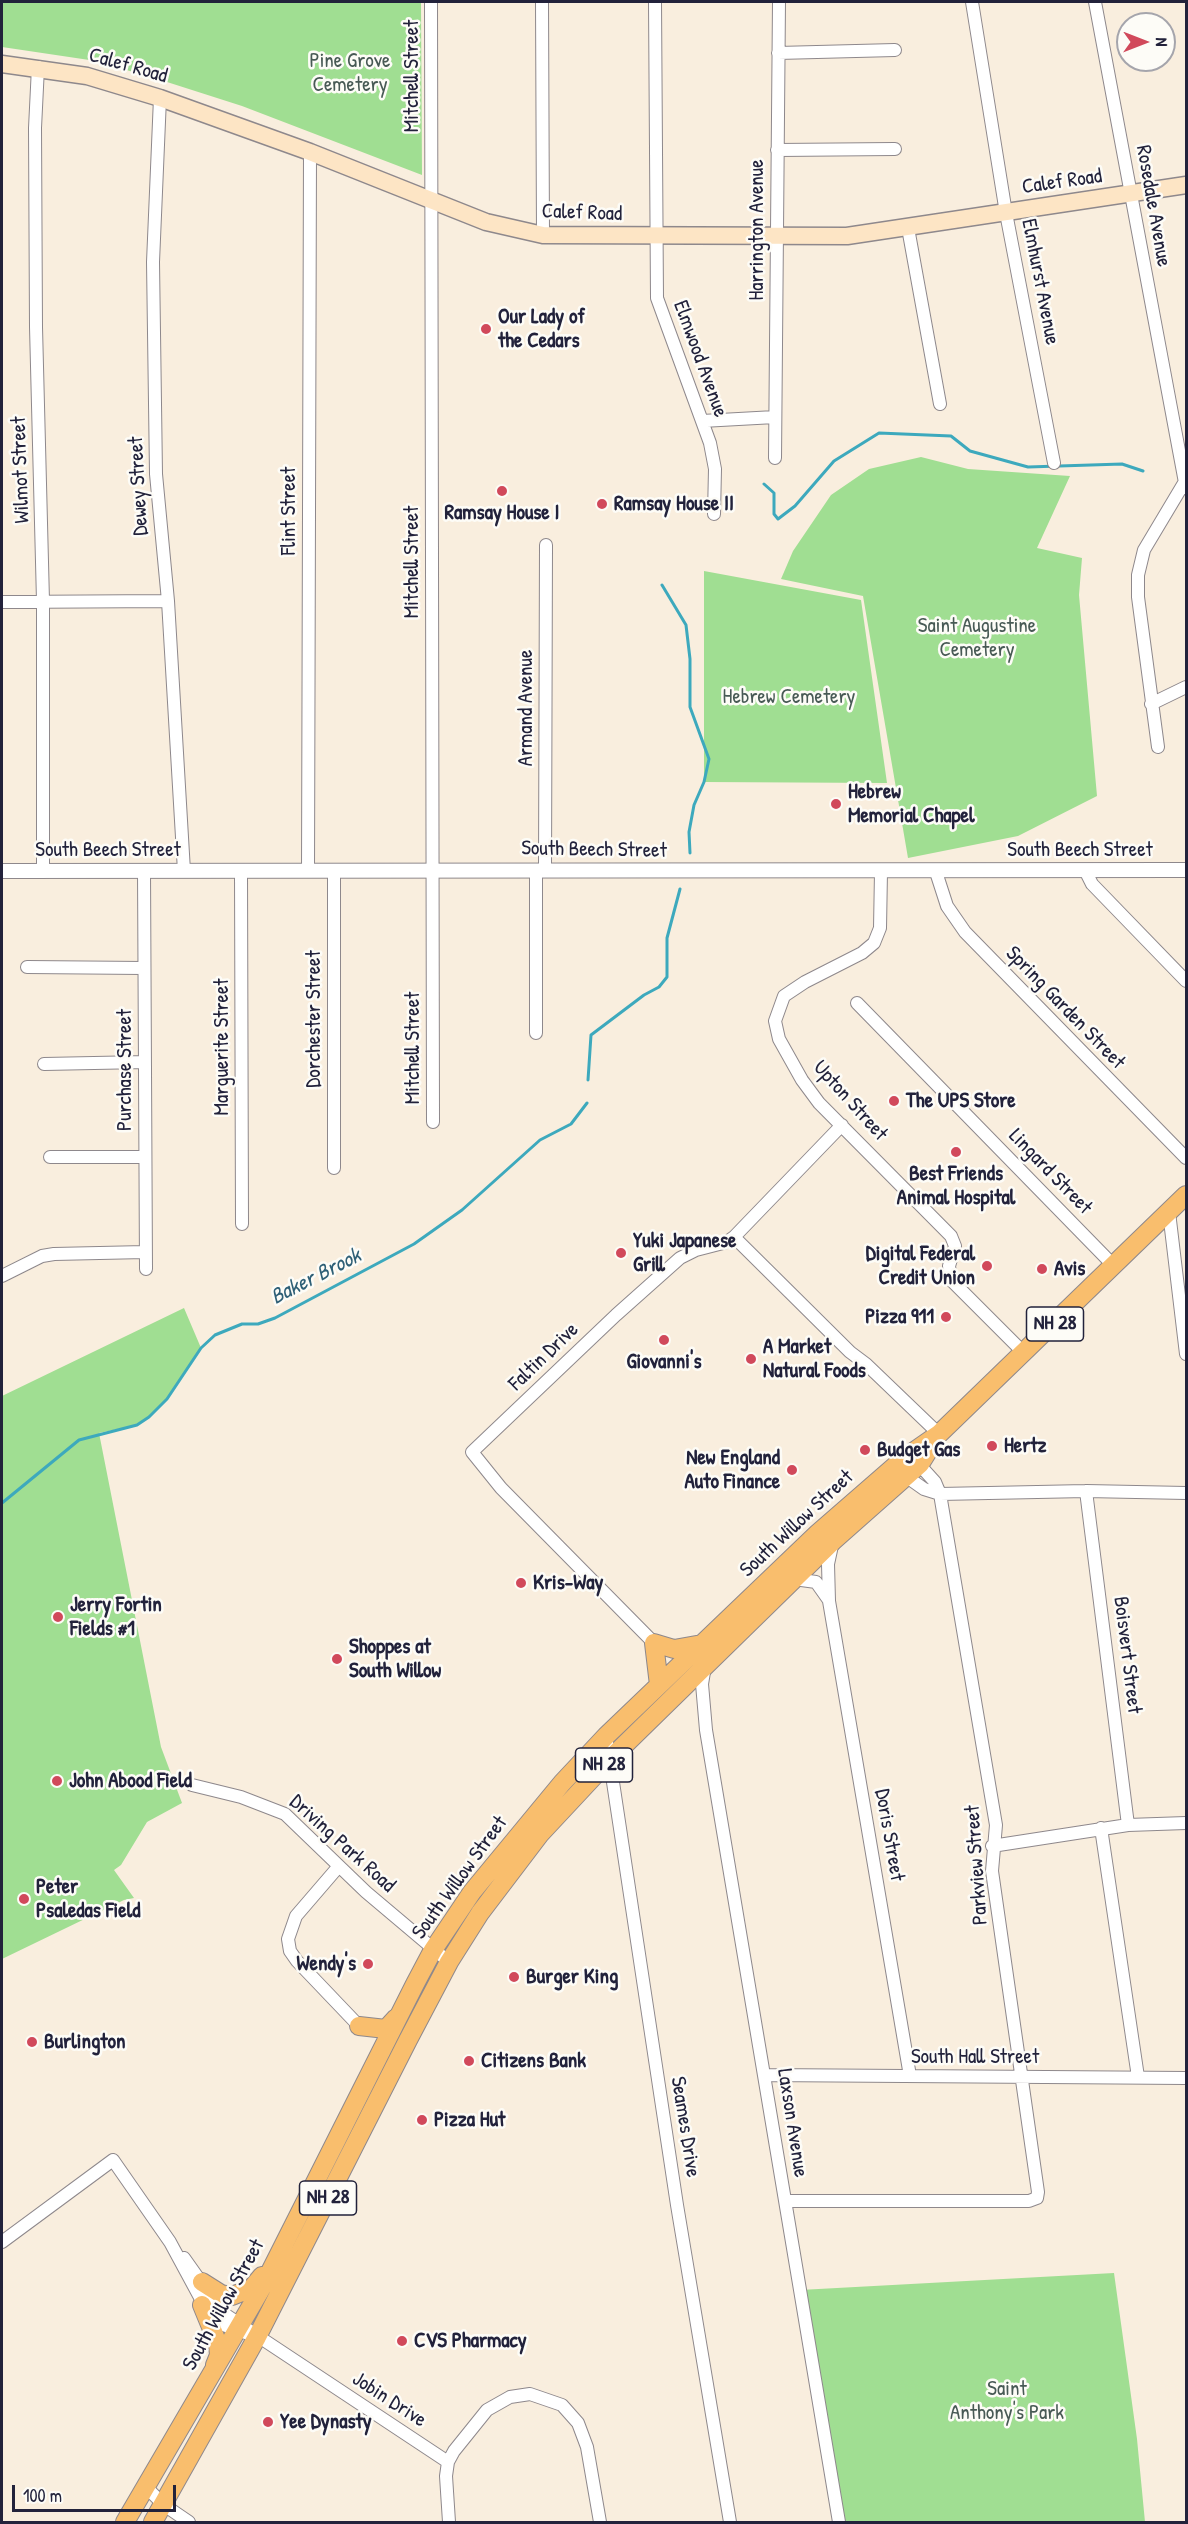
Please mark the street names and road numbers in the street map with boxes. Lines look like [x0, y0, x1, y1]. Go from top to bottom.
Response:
street label: Mitchell Street [399, 20, 425, 132]
street label: Calef Road [86, 43, 170, 89]
street label: Rosedale Avenue [1130, 143, 1176, 269]
street label: Harrington Avenue [744, 159, 770, 301]
street label: Calef Road [1020, 164, 1104, 200]
street label: Calef Road [541, 199, 623, 227]
street label: Elmhurst Avenue [1015, 217, 1065, 347]
street label: Elmwood Avenue [667, 297, 733, 421]
street label: Wilmot Street [7, 416, 35, 524]
street label: Dewey Street [124, 436, 154, 536]
street label: Flint Street [276, 467, 302, 555]
street label: Mitchell Street [399, 506, 425, 618]
street label: Armand Avenue [513, 650, 539, 766]
street label: South Beech Street [521, 836, 667, 864]
street label: South Beech Street [35, 837, 181, 863]
street label: South Beech Street [1007, 837, 1153, 863]
street label: Spring Garden Street [1000, 941, 1130, 1075]
street label: Dorchester Street [301, 950, 327, 1088]
street label: Marguerite Street [209, 978, 235, 1116]
street label: Mitchell Street [400, 992, 426, 1104]
street label: Purchase Street [112, 1009, 138, 1131]
street label: Upton Street [807, 1056, 893, 1146]
street label: Lingard Street [1003, 1124, 1097, 1220]
road number: NH 28 [1026, 1307, 1084, 1341]
street label: Faltin Drive [504, 1318, 584, 1396]
street label: South Willow Street [735, 1465, 859, 1583]
street label: Boisvert Street [1107, 1595, 1147, 1715]
road number: NH 28 [576, 1748, 632, 1782]
street label: Doris Street [869, 1787, 909, 1883]
street label: Driving Park Road [284, 1790, 400, 1898]
street label: Parkview Street [960, 1804, 994, 1926]
street label: South Willow Street [407, 1812, 513, 1944]
street label: South Hall Street [911, 2044, 1039, 2070]
street label: Laxson Avenue [771, 2067, 813, 2179]
street label: Seames Drive [665, 2075, 705, 2179]
road number: NH 28 [300, 2181, 356, 2215]
street label: South Willow Street [178, 2235, 270, 2375]
street label: Jobin Drive [347, 2367, 431, 2433]

